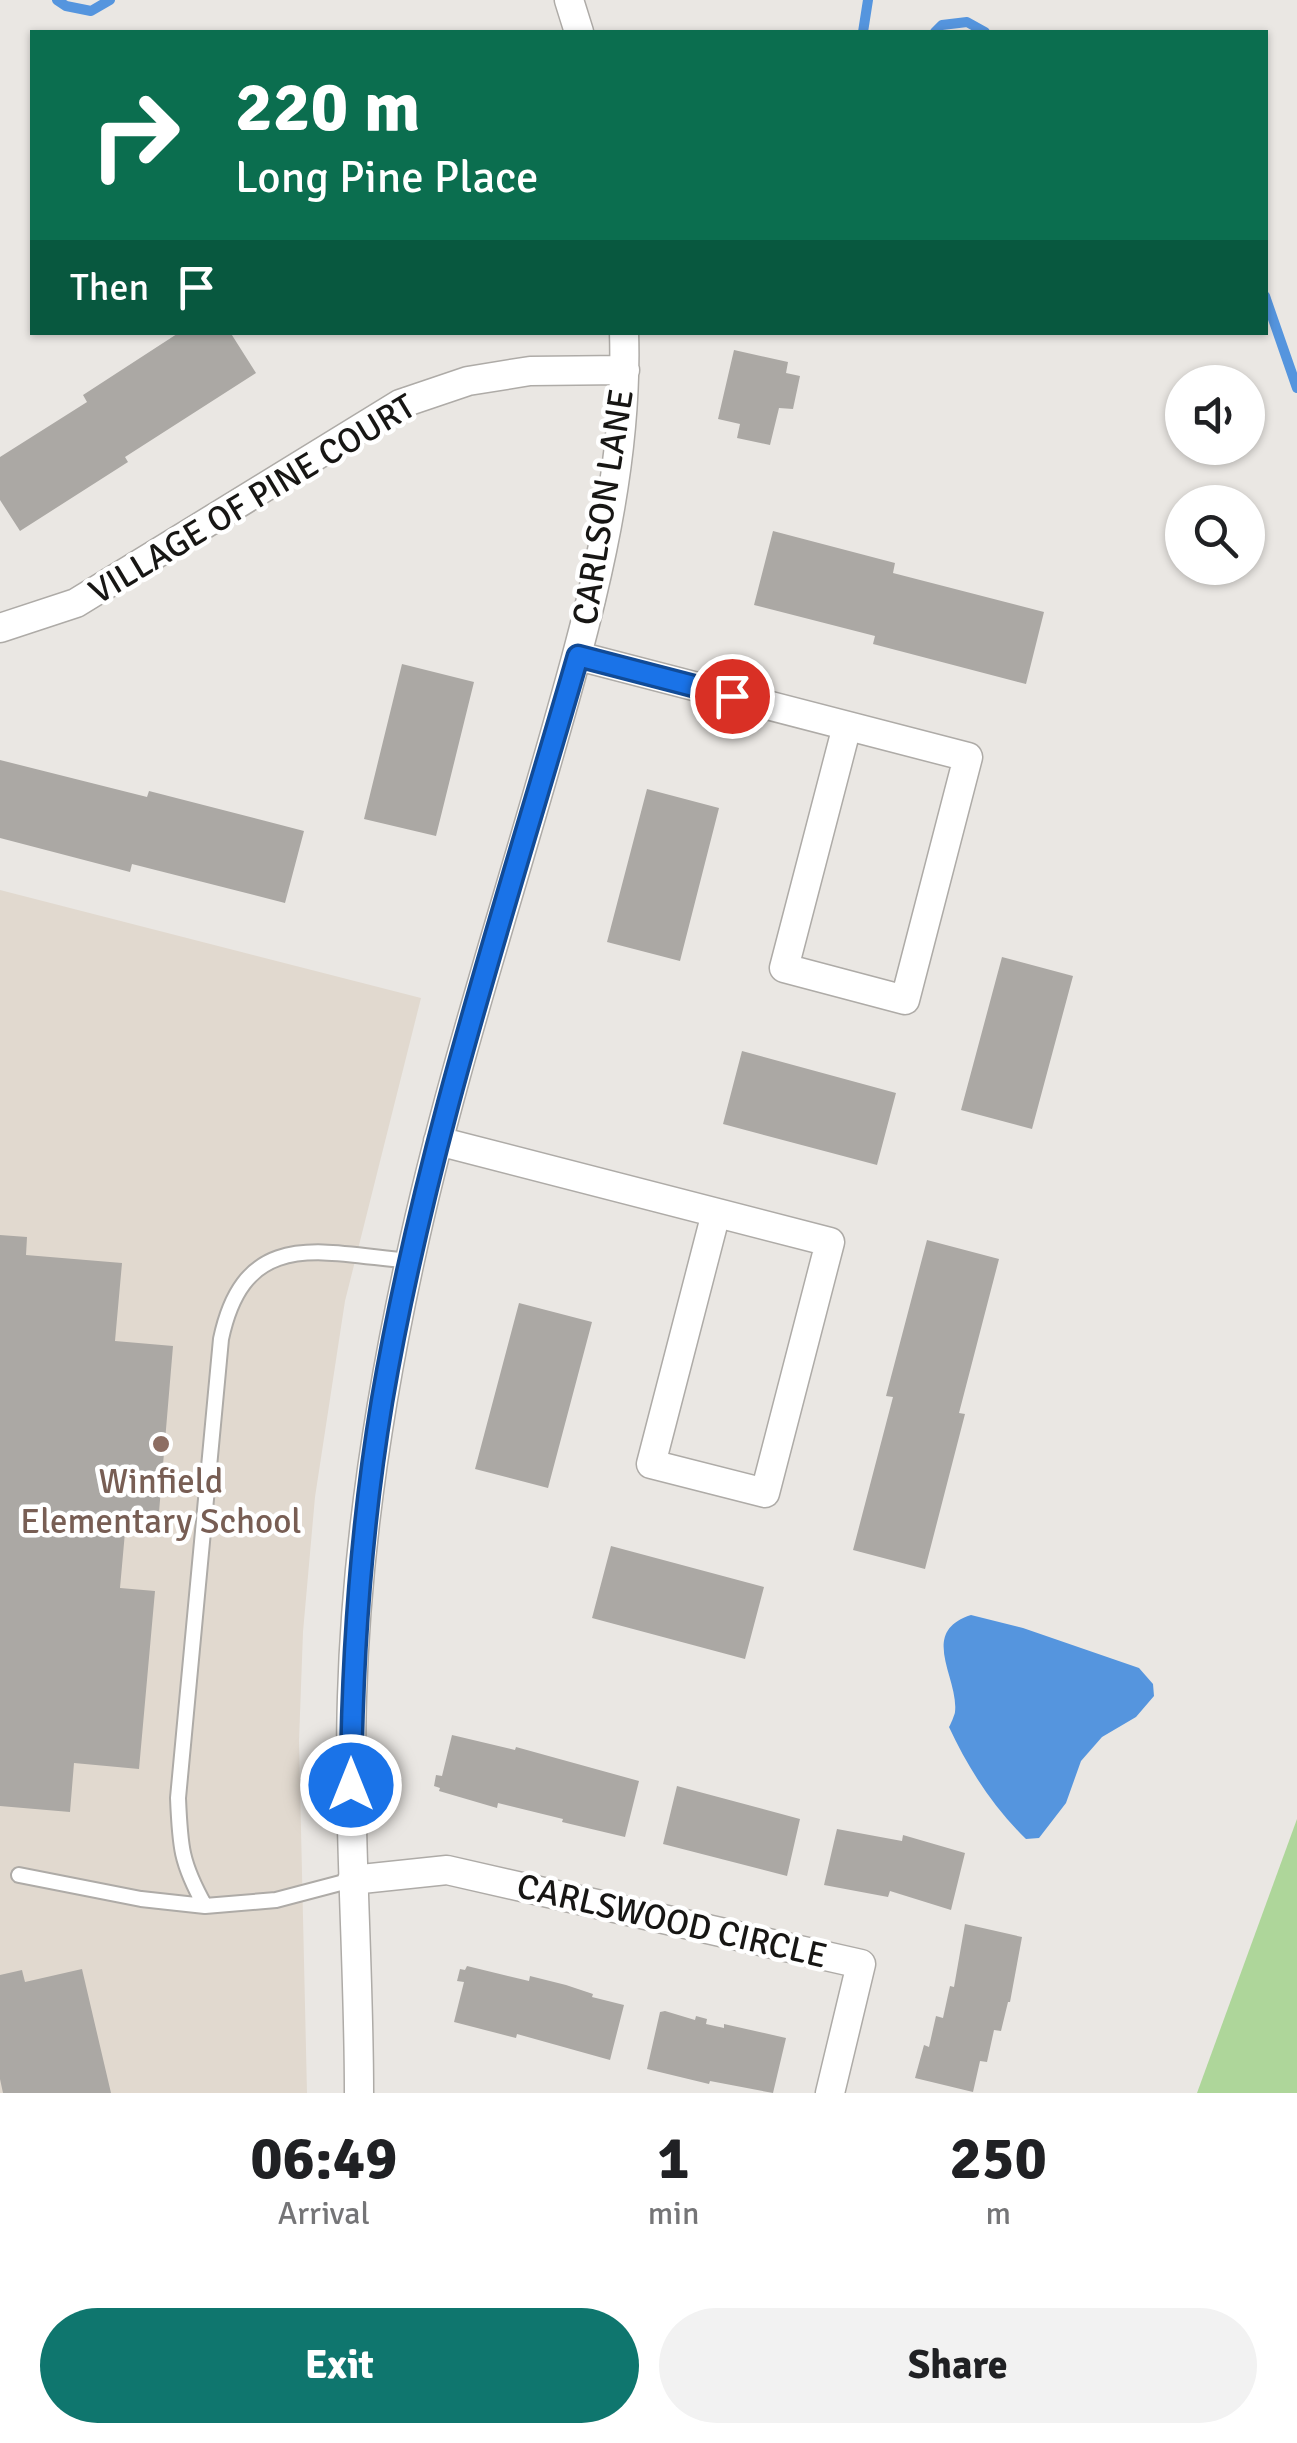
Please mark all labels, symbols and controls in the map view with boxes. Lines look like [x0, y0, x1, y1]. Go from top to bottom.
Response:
text: 220 m [235, 64, 420, 150]
icon: right [70, 70, 200, 200]
text: Long Pine Place [235, 150, 539, 205]
icon: arrive [169, 260, 224, 315]
text: Then [70, 264, 149, 311]
map controls [1165, 365, 1265, 585]
button: sound [1165, 365, 1265, 465]
street label: VILLAGE OF PINE COURT [81, 385, 423, 613]
street label: CARLSON LANE [563, 386, 643, 628]
button: search [1165, 485, 1265, 585]
pin [690, 654, 775, 739]
icon: arrive [705, 669, 760, 724]
marker: Winfield Elementary School [150, 1433, 172, 1455]
place label: Winfield Elementary School [20, 1460, 302, 1543]
position arrow [299, 1733, 403, 1837]
street label: CARLSWOOD CIRCLE [513, 1864, 831, 1978]
text: 06:49 [250, 2122, 398, 2196]
text: 1 [657, 2122, 690, 2196]
text: 250 [950, 2122, 1047, 2196]
text: Arrival [278, 2194, 370, 2233]
text: min [648, 2194, 699, 2233]
text: m [985, 2194, 1011, 2233]
button: Exit [40, 2308, 639, 2423]
button: Share [659, 2308, 1257, 2423]

